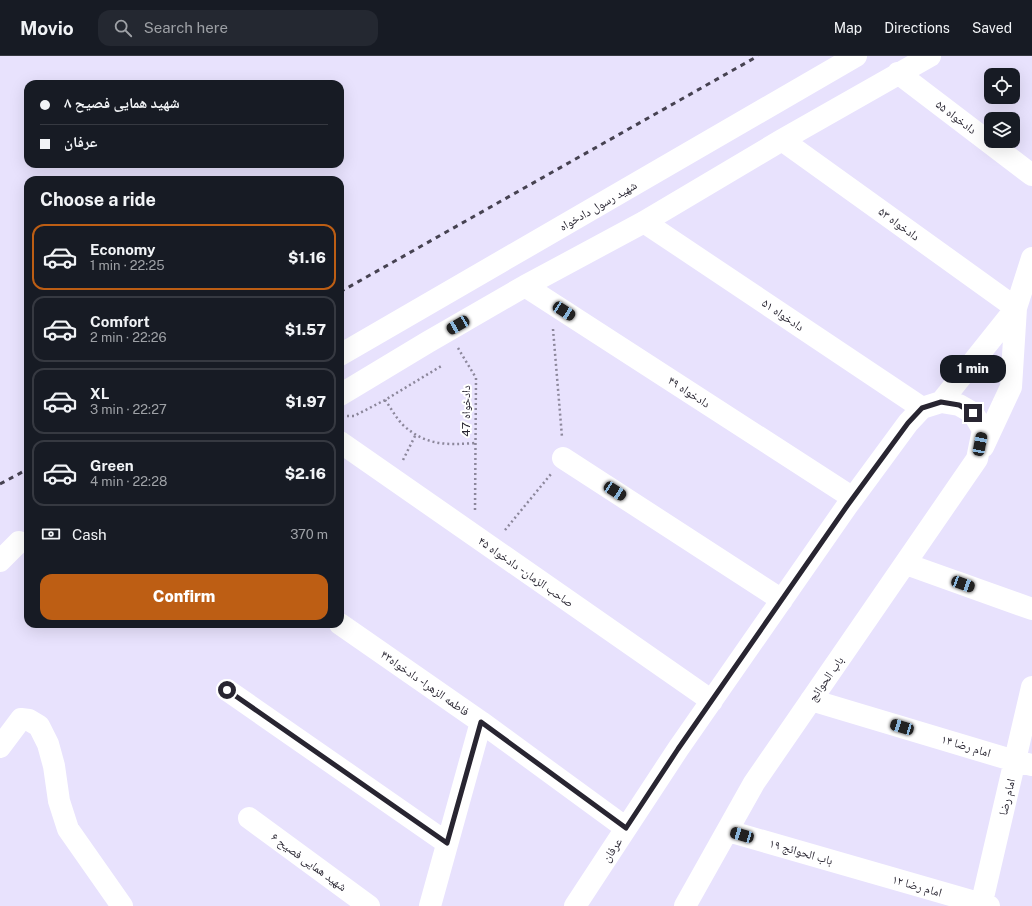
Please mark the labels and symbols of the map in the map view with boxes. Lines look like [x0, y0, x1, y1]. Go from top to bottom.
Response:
street label: دادخواه ۵۵ [933, 97, 979, 137]
street label: شهید رسول دادخواه [557, 178, 640, 234]
street label: دادخواه ۵۳ [876, 204, 922, 244]
street label: دادخواه ۵۱ [759, 296, 807, 334]
car [551, 299, 577, 323]
car [445, 314, 471, 336]
callout: 1 min [940, 355, 1006, 383]
street label: دادخواه ۴۹ [665, 373, 713, 411]
street label: دادخواه 47 [459, 385, 473, 437]
route end [964, 404, 982, 422]
car [972, 431, 988, 457]
car [602, 479, 628, 503]
street label: صاحب الزمان - دادخواه ۴۵ [475, 534, 576, 610]
car [950, 574, 976, 594]
street label: فاطمه الزهرا - دادخواه۴۳ [378, 647, 472, 719]
street label: باب الحوائج [805, 654, 847, 704]
route start [218, 681, 236, 699]
car [889, 718, 915, 736]
street label: امام رضا ۱۴ [939, 732, 993, 761]
street label: امام رضا [996, 777, 1019, 817]
car [729, 826, 755, 844]
street label: شهید همایی فصیح ۶ [268, 830, 349, 894]
street label: عرفان [599, 835, 625, 865]
street label: باب الحوائج ۱۹ [768, 836, 834, 868]
street label: امام رضا ۱۲ [890, 872, 944, 901]

